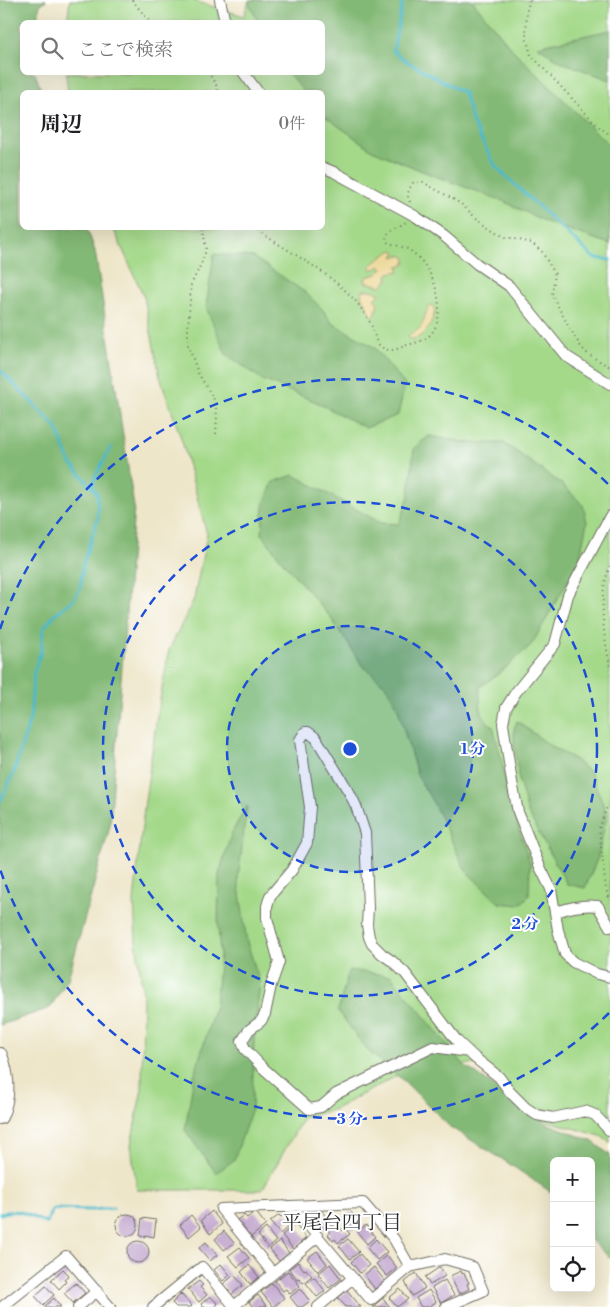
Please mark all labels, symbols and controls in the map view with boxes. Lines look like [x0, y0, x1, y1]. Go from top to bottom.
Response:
search box [20, 20, 325, 75]
icon: search [38, 34, 66, 62]
text: ここで検索 [78, 38, 173, 62]
text: 周辺 [40, 112, 82, 138]
text: 0件 [278, 114, 305, 134]
centre of rings [341, 740, 359, 758]
text: 1 分 [461, 740, 485, 759]
text: 2 分 [512, 915, 538, 934]
text: 3 分 [337, 1110, 363, 1129]
map controls [550, 1157, 595, 1292]
button: + [550, 1157, 595, 1202]
button: − [550, 1202, 595, 1247]
district label: 平尾台四丁目 [282, 1211, 402, 1236]
button: locate [550, 1247, 595, 1292]

